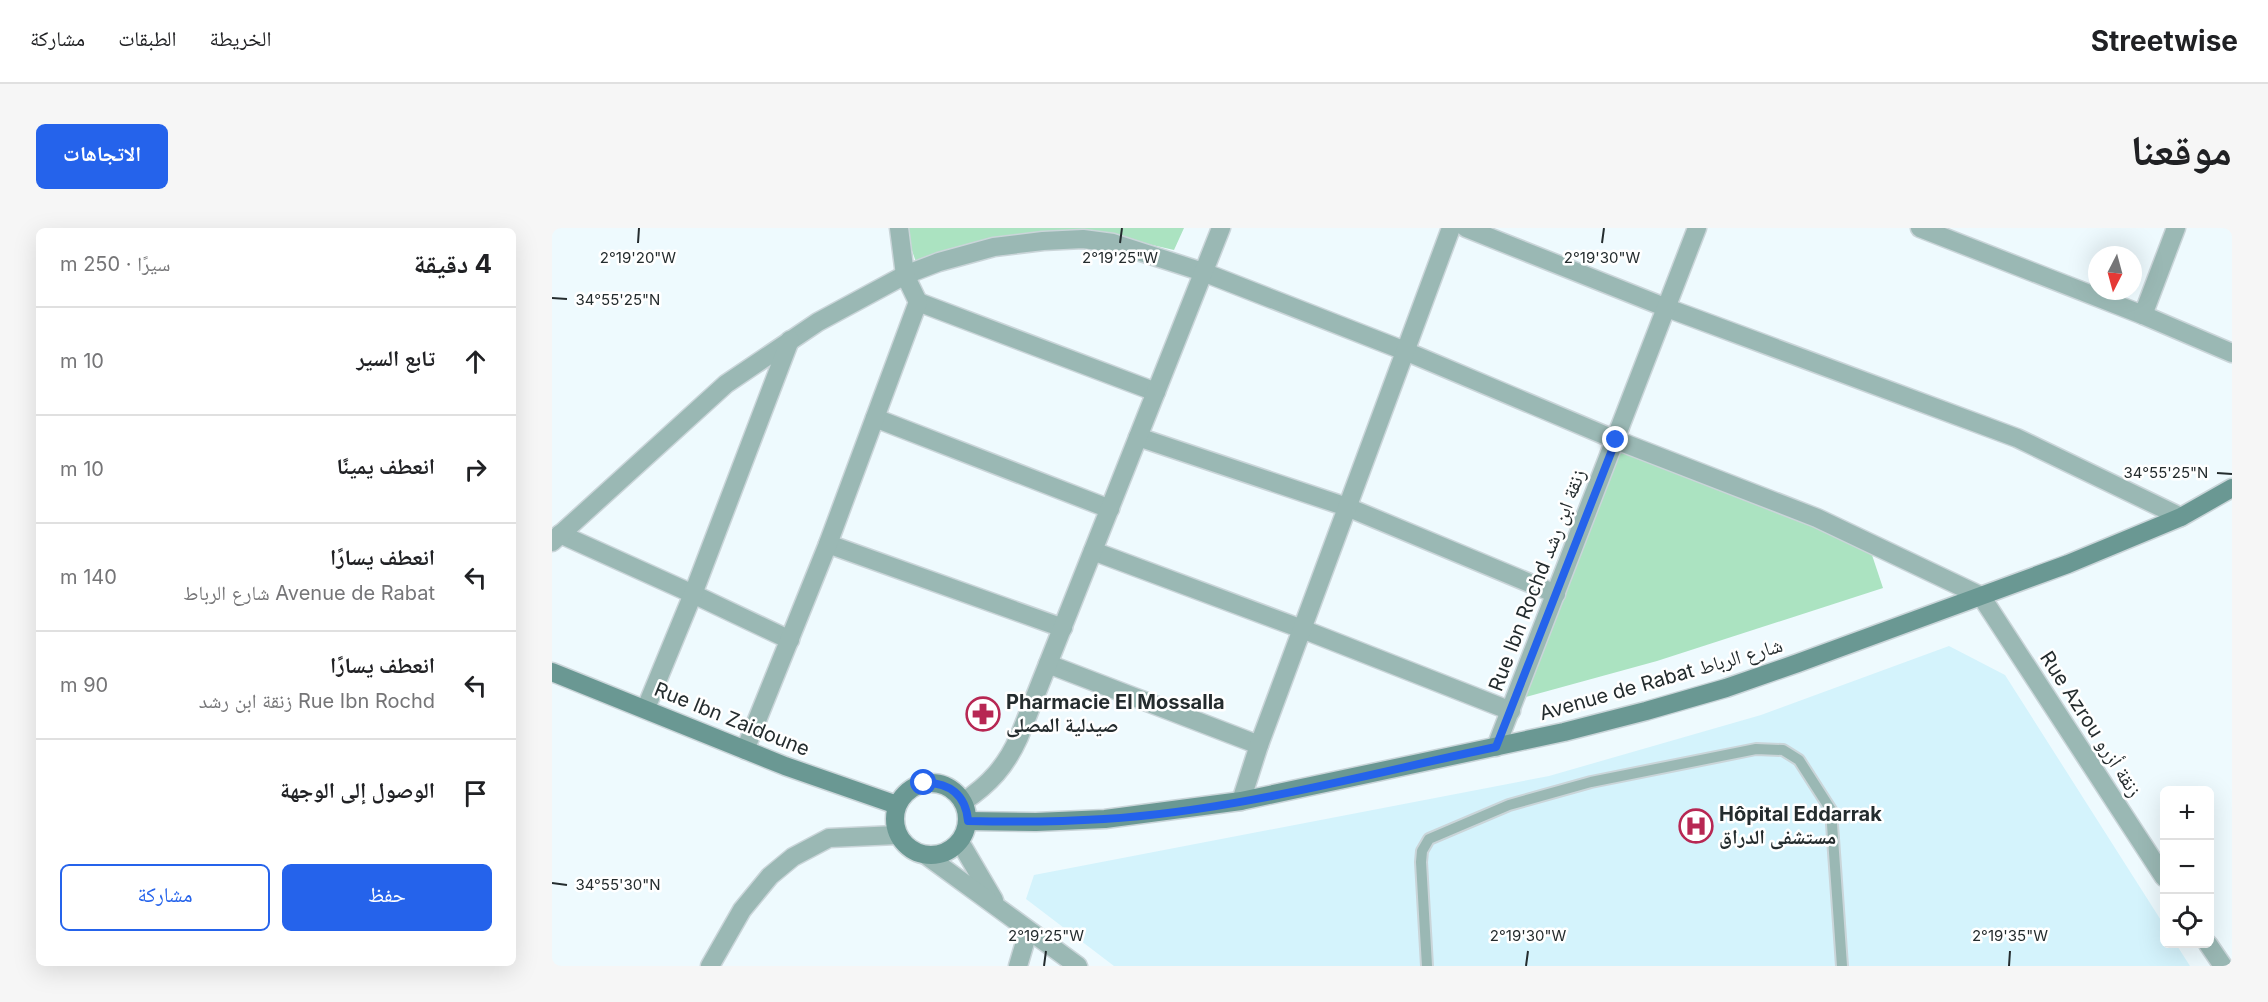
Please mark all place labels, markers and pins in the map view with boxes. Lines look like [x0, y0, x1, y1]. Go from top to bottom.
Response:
place label: Pharmacie El Mossalla صيدلية المصلى [1006, 690, 1225, 738]
pharmacy icon: Pharmacie El Mossalla صيدلية المصلى [965, 696, 1001, 732]
place label: Hôpital Eddarrak مستشفى الدراق [1719, 802, 1882, 850]
hospital icon: Hôpital Eddarrak مستشفى الدراق [1678, 808, 1714, 844]

